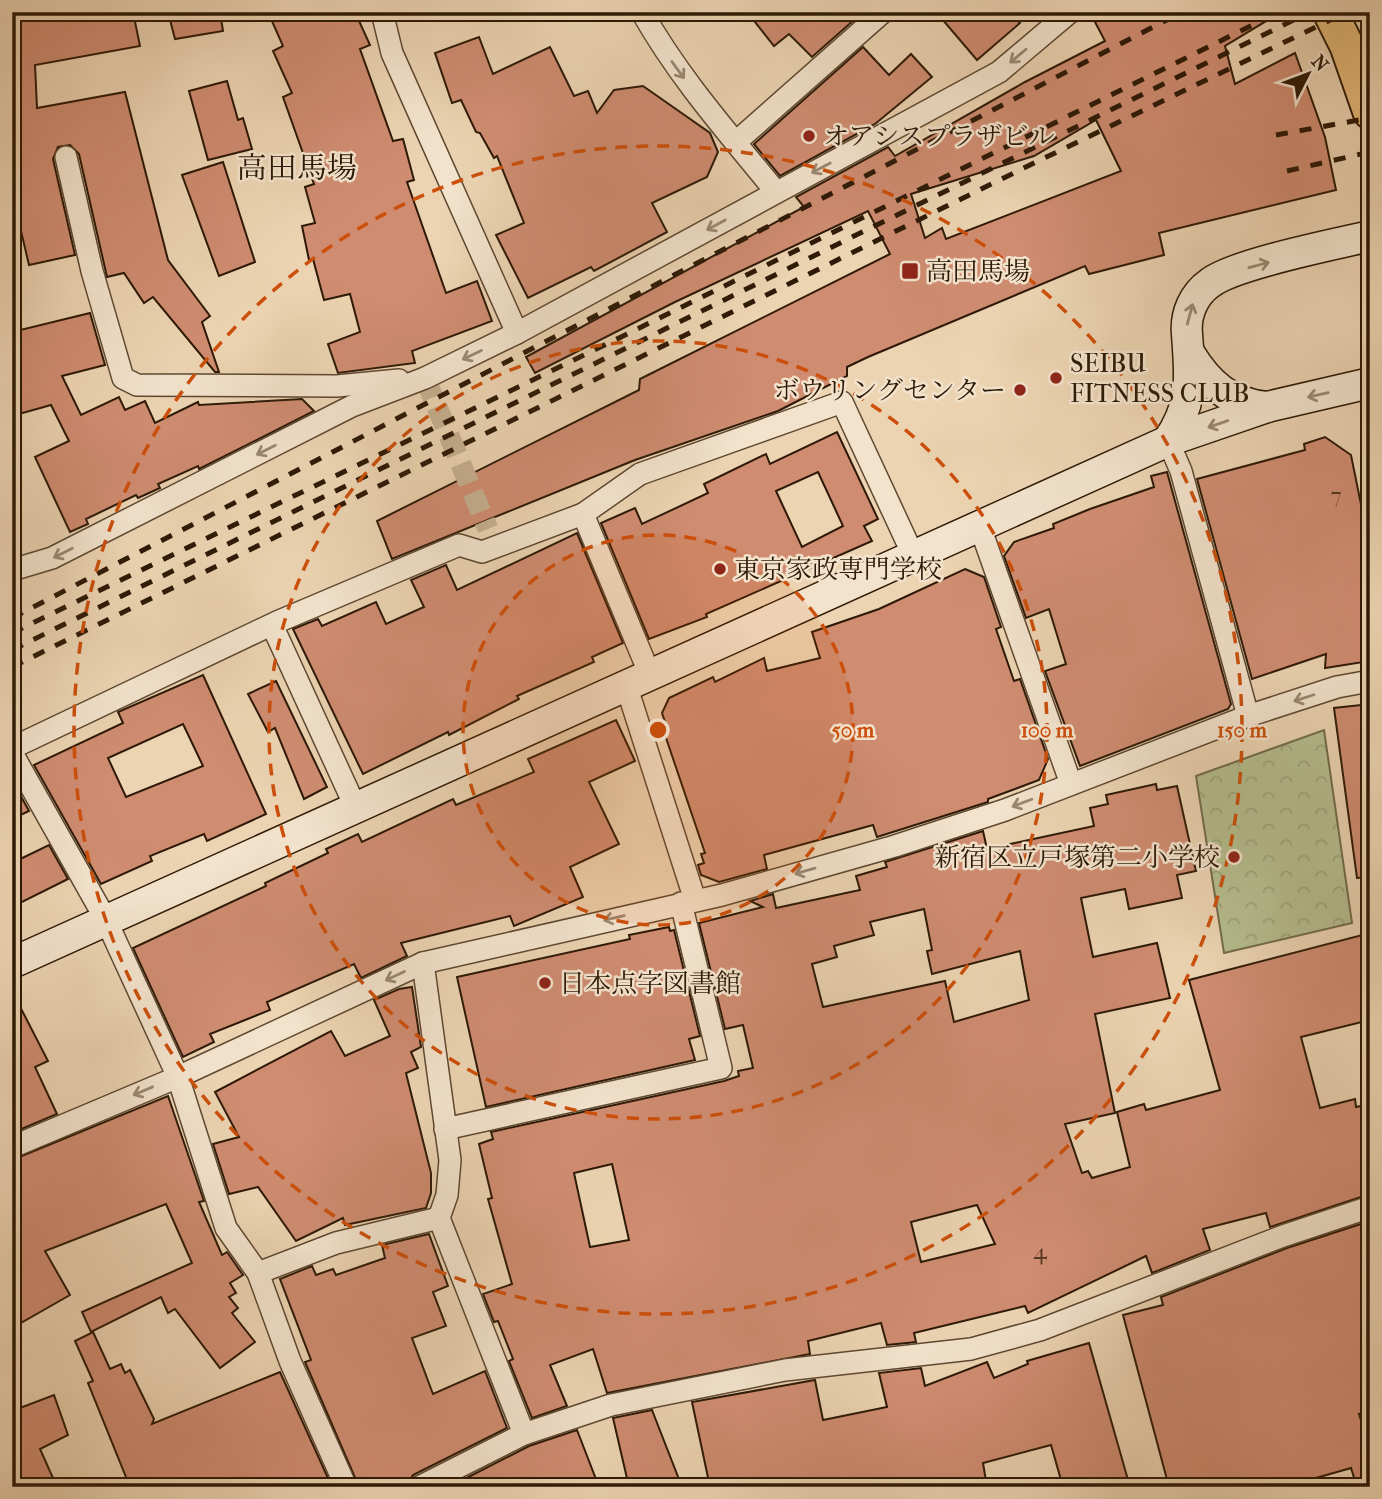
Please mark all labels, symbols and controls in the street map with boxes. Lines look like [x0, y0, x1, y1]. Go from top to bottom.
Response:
north arrow [1274, 38, 1344, 108]
one-way arrow [1009, 48, 1027, 64]
text: N [1307, 51, 1333, 76]
one-way arrow [671, 60, 686, 79]
place label: オアシスプラザビル [823, 121, 1054, 152]
marker: オアシスプラザビル [801, 128, 817, 144]
district label: 高田馬場 [237, 151, 357, 186]
one-way arrow [811, 162, 831, 176]
one-way arrow [706, 218, 727, 232]
place label: 高田馬場 [926, 256, 1030, 287]
one-way arrow [1247, 258, 1270, 271]
marker: 高田馬場 [900, 261, 920, 281]
one-way arrow [1184, 303, 1197, 326]
place label: SEIBU FITNESS CLUB [1070, 348, 1250, 409]
one-way arrow [462, 349, 483, 362]
marker: SEIBU FITNESS CLUB [1048, 370, 1064, 386]
place label: ボウリングセンター [774, 375, 1006, 406]
marker: ボウリングセンター [1012, 382, 1028, 398]
one-way arrow [1307, 389, 1330, 403]
one-way arrow [1207, 419, 1229, 431]
one-way arrow [256, 443, 277, 457]
house number: 7 [1330, 482, 1342, 509]
one-way arrow [53, 546, 74, 560]
place label: 東京家政専門学校 [734, 554, 942, 585]
marker: 東京家政専門学校 [712, 561, 728, 577]
one-way arrow [1293, 692, 1315, 705]
centre of rings [646, 718, 670, 742]
text: 50 m [832, 718, 875, 742]
text: 100 m [1021, 718, 1074, 742]
text: 150 m [1217, 718, 1268, 742]
one-way arrow [1011, 798, 1033, 810]
place label: 新宿区立戸塚第二小学校 [934, 842, 1220, 873]
marker: 新宿区立戸塚第二小学校 [1226, 849, 1242, 865]
one-way arrow [794, 866, 816, 879]
one-way arrow [603, 912, 626, 925]
place label: 日本点字図書館 [559, 968, 741, 999]
one-way arrow [385, 970, 406, 983]
marker: 日本点字図書館 [537, 975, 553, 991]
one-way arrow [133, 1086, 155, 1099]
house number: 4 [1033, 1238, 1048, 1265]

